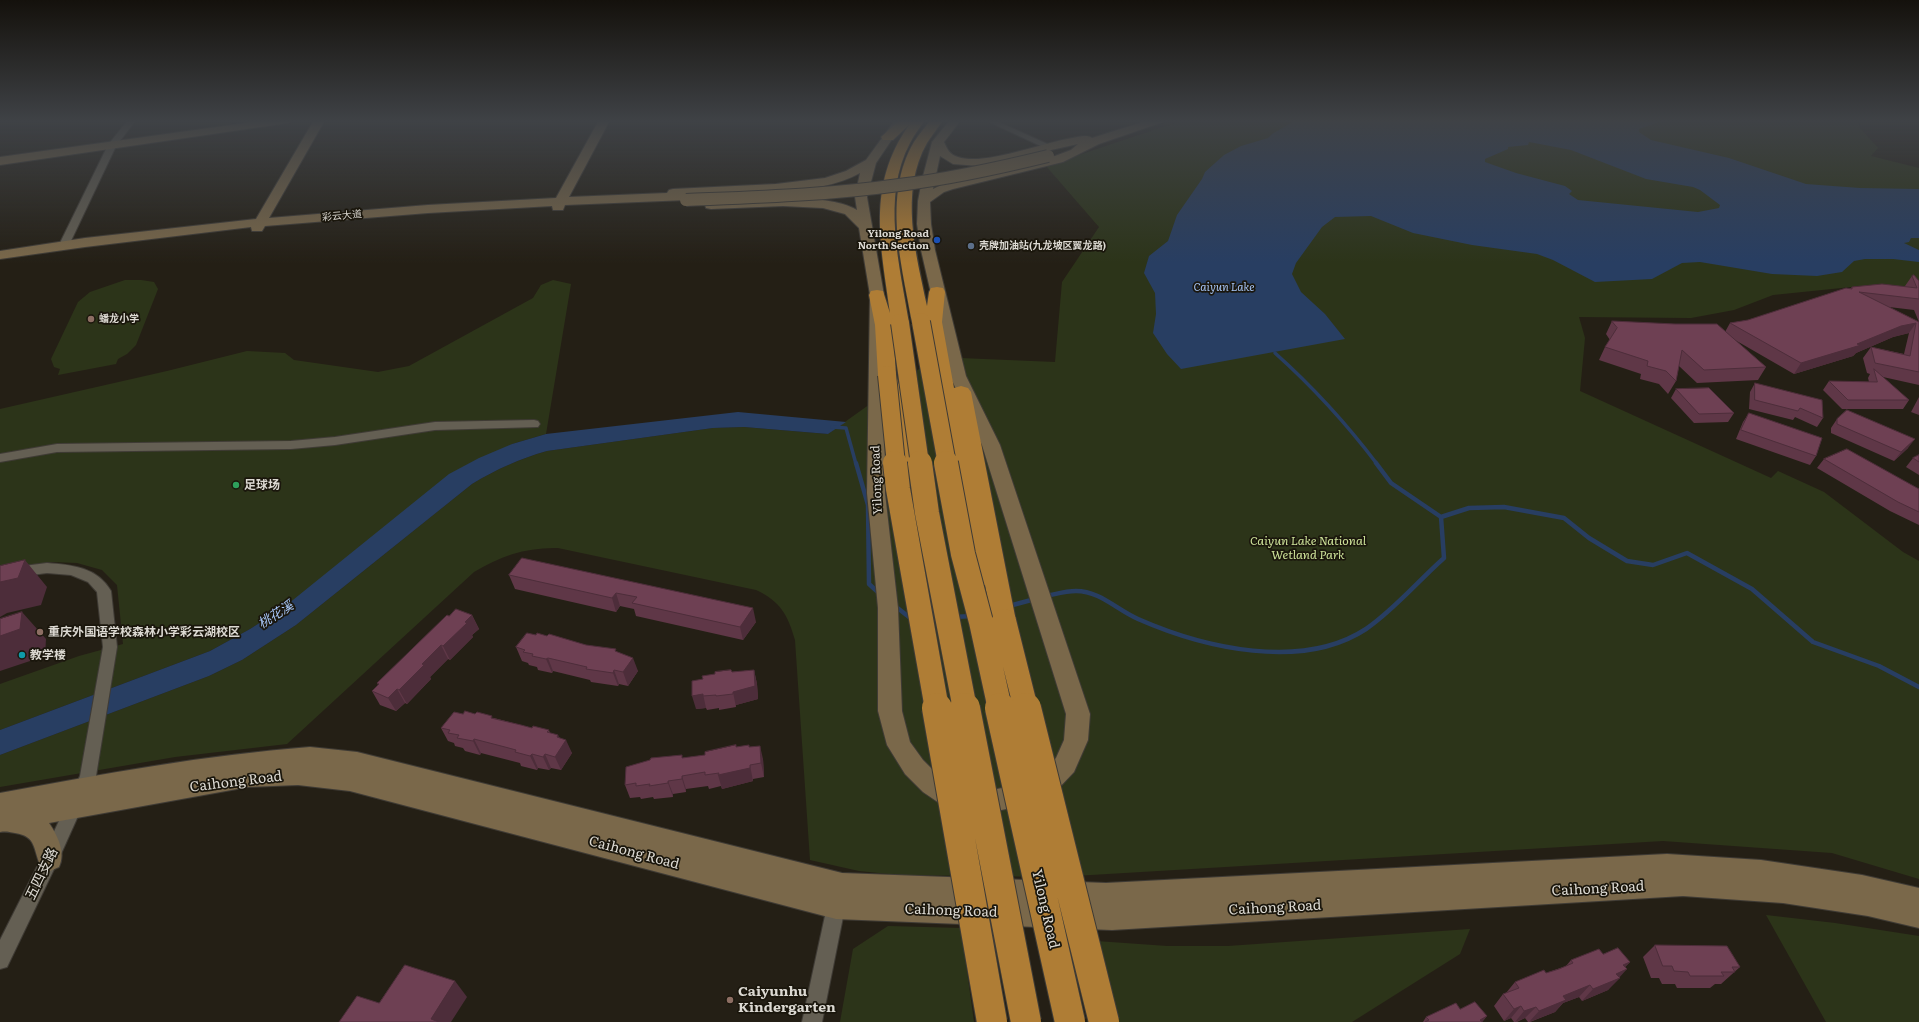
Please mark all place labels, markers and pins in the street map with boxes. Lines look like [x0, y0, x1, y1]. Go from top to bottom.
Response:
place label: Yilong Road North Section [858, 228, 929, 252]
marker: Yilong Road North Section [932, 235, 942, 245]
place label: 壳牌加油站(九龙坡区翼龙路) [979, 240, 1106, 252]
marker: 壳牌加油站(九龙坡区翼龙路) [966, 241, 976, 251]
place label: 蟠龙小学 [99, 313, 139, 325]
marker: 蟠龙小学 [86, 314, 96, 324]
place label: 足球场 [244, 478, 280, 492]
marker: 足球场 [231, 480, 241, 490]
place label: 重庆外国语学校森林小学彩云湖校区 [48, 625, 240, 639]
marker: 重庆外国语学校森林小学彩云湖校区 [35, 627, 45, 637]
place label: 教学楼 [30, 648, 66, 662]
marker: 教学楼 [17, 650, 27, 660]
place label: Caiyunhu Kindergarten [738, 984, 836, 1016]
marker: Caiyunhu Kindergarten [725, 995, 735, 1005]

